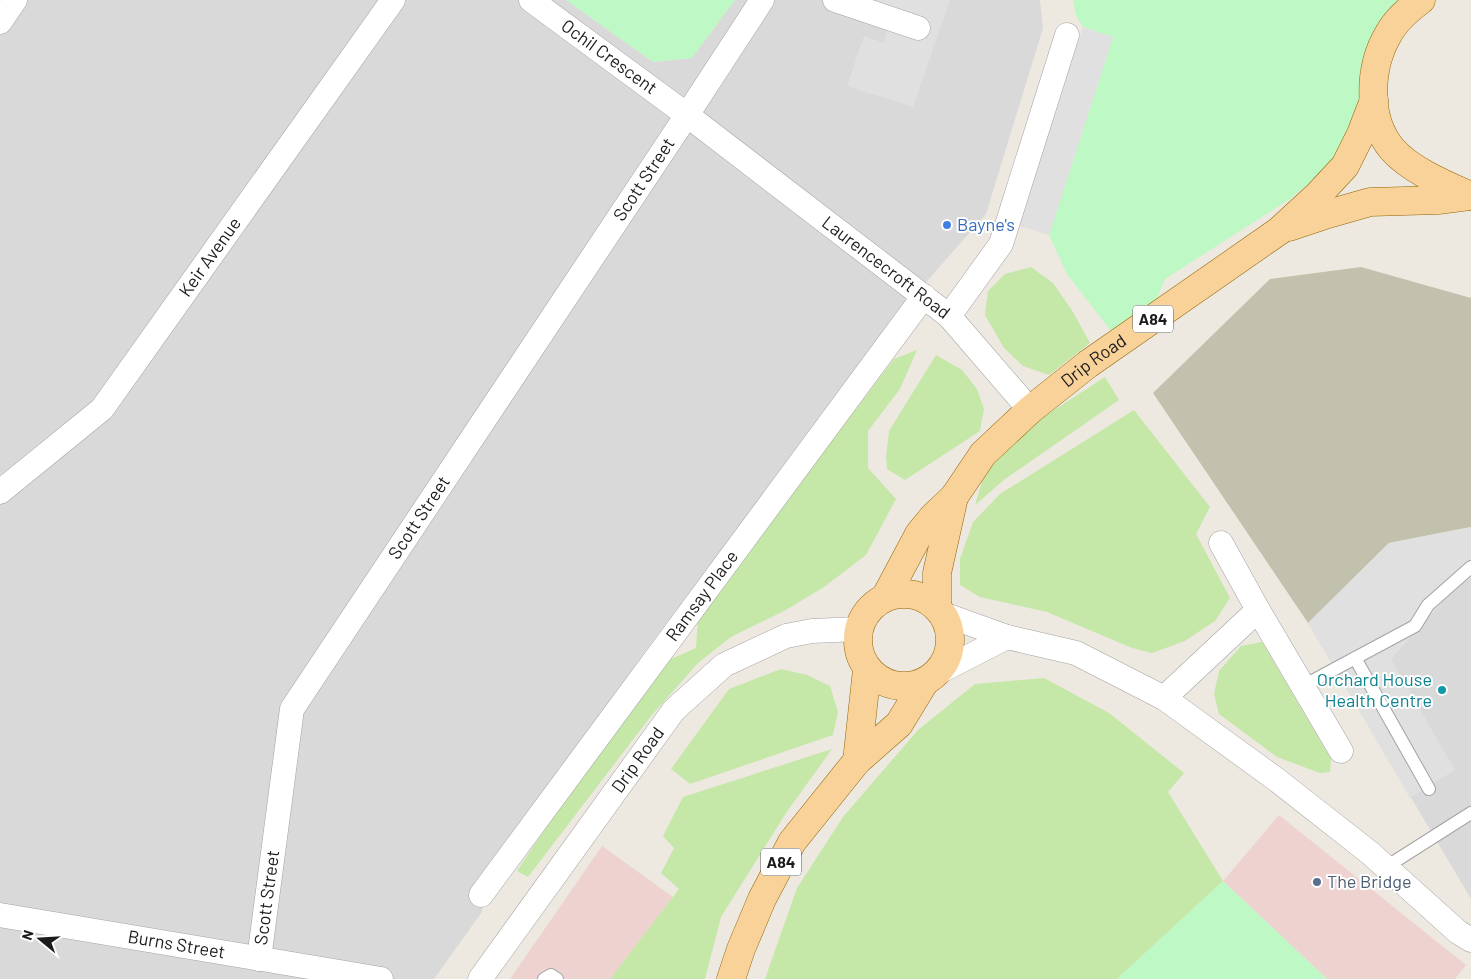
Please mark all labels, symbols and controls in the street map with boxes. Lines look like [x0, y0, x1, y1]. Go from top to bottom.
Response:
street label: Ochil Crescent [557, 14, 662, 98]
street label: Scott Street [608, 133, 679, 225]
street label: Laurencecroft Road [818, 211, 955, 323]
street label: Keir Avenue [174, 212, 245, 300]
place label: Bayne's [957, 213, 1015, 235]
marker: Bayne's [941, 219, 953, 231]
road number: A84 [1133, 306, 1173, 332]
street label: Drip Road [1056, 329, 1130, 391]
street label: Scott Street [383, 471, 454, 563]
street label: Ramsay Place [661, 545, 742, 645]
place label: Orchard House Health Centre [1317, 668, 1432, 711]
marker: Orchard House Health Centre [1436, 684, 1448, 696]
street label: Drip Road [606, 722, 668, 797]
street label: Scott Street [249, 849, 283, 946]
road number: A84 [761, 849, 801, 876]
place label: The Bridge [1327, 870, 1412, 892]
marker: The Bridge [1311, 876, 1323, 888]
north arrow [15, 914, 65, 964]
street label: Burns Street [126, 925, 227, 963]
text: N [18, 928, 37, 942]

